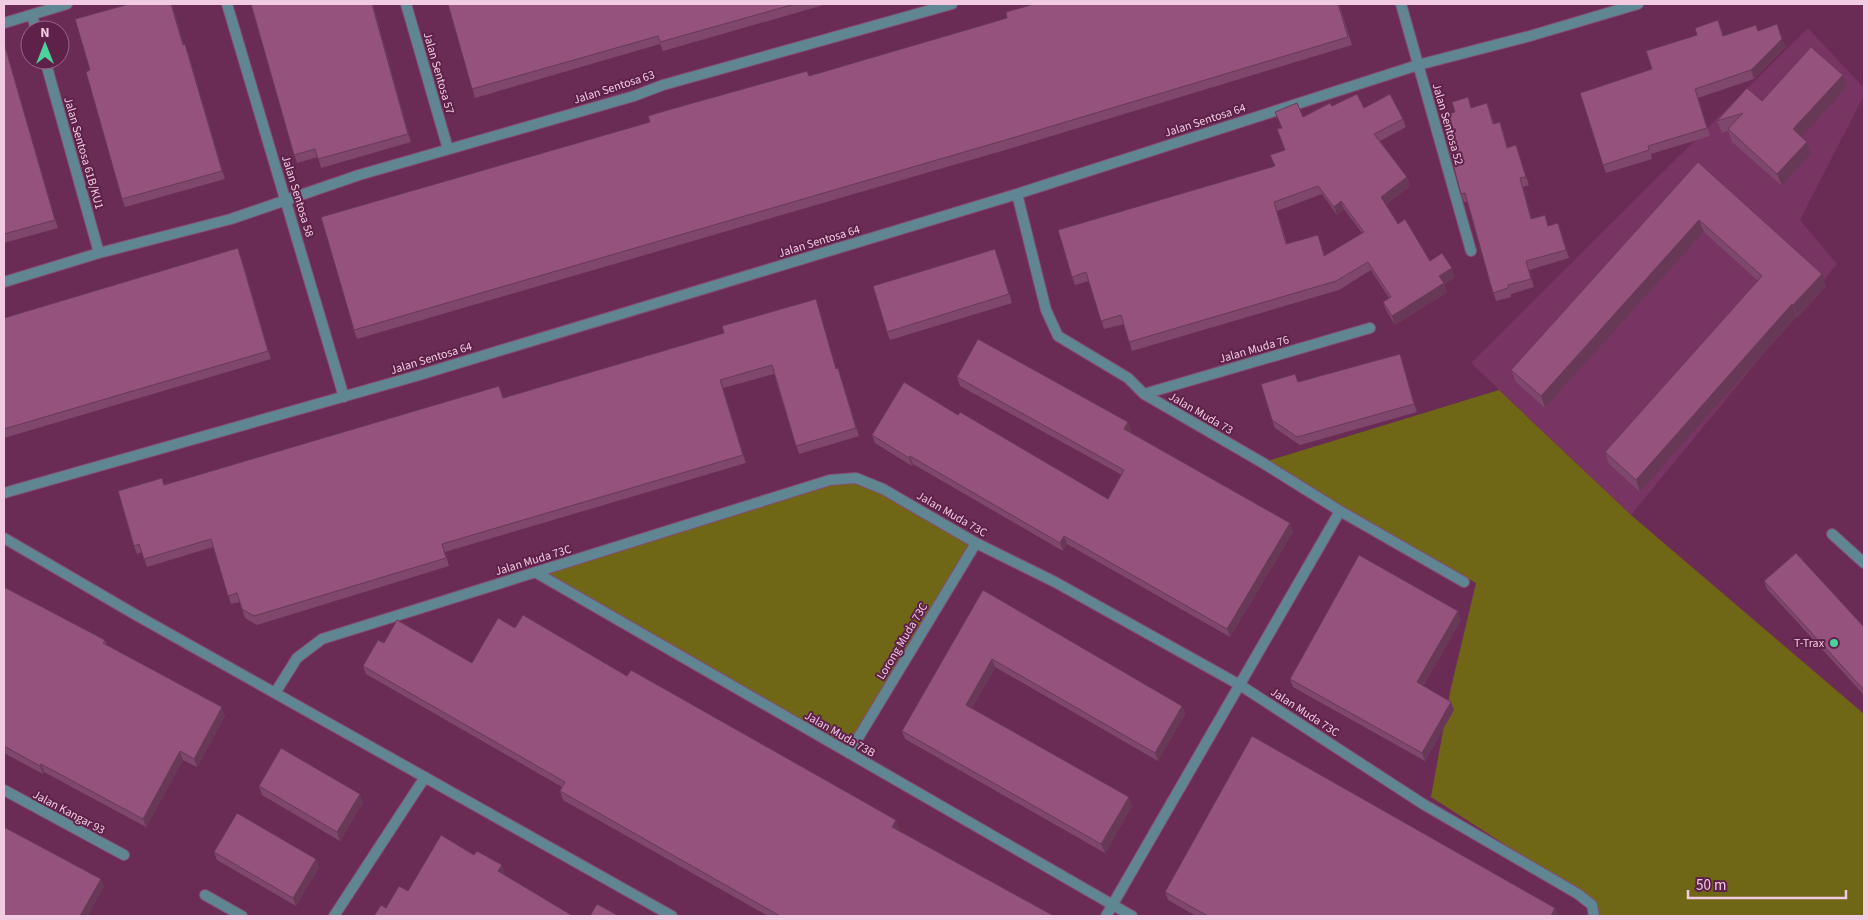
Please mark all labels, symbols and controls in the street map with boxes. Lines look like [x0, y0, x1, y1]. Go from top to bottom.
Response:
north arrow [20, 20, 70, 70]
text: N [40, 23, 50, 43]
street label: Jalan Sentosa 57 [419, 30, 458, 116]
street label: Jalan Sentosa 63 [571, 66, 657, 109]
street label: Jalan Sentosa 52 [1428, 81, 1467, 167]
street label: Jalan Sentosa 61B/KU1 [59, 95, 108, 211]
street label: Jalan Sentosa 64 [1162, 99, 1248, 142]
street label: Jalan Sentosa 58 [277, 153, 318, 239]
street label: Jalan Sentosa 64 [776, 221, 862, 262]
street label: Jalan Muda 76 [1217, 331, 1291, 368]
street label: Jalan Sentosa 64 [388, 338, 474, 379]
street label: Jalan Muda 73 [1165, 388, 1236, 439]
street label: Jalan Muda 73C [913, 487, 990, 542]
street label: Jalan Muda 73C [493, 541, 574, 580]
street label: Lorong Muda 73C [873, 600, 932, 683]
place label: T-Trax [1794, 635, 1825, 652]
marker: T-Trax [1828, 637, 1840, 649]
street label: Jalan Muda 73C [1267, 684, 1343, 741]
street label: Jalan Muda 73B [801, 707, 878, 762]
street label: Jalan Kangar 93 [30, 786, 108, 839]
scale bar [1688, 868, 1846, 900]
text: 50 m [1696, 875, 1726, 896]

